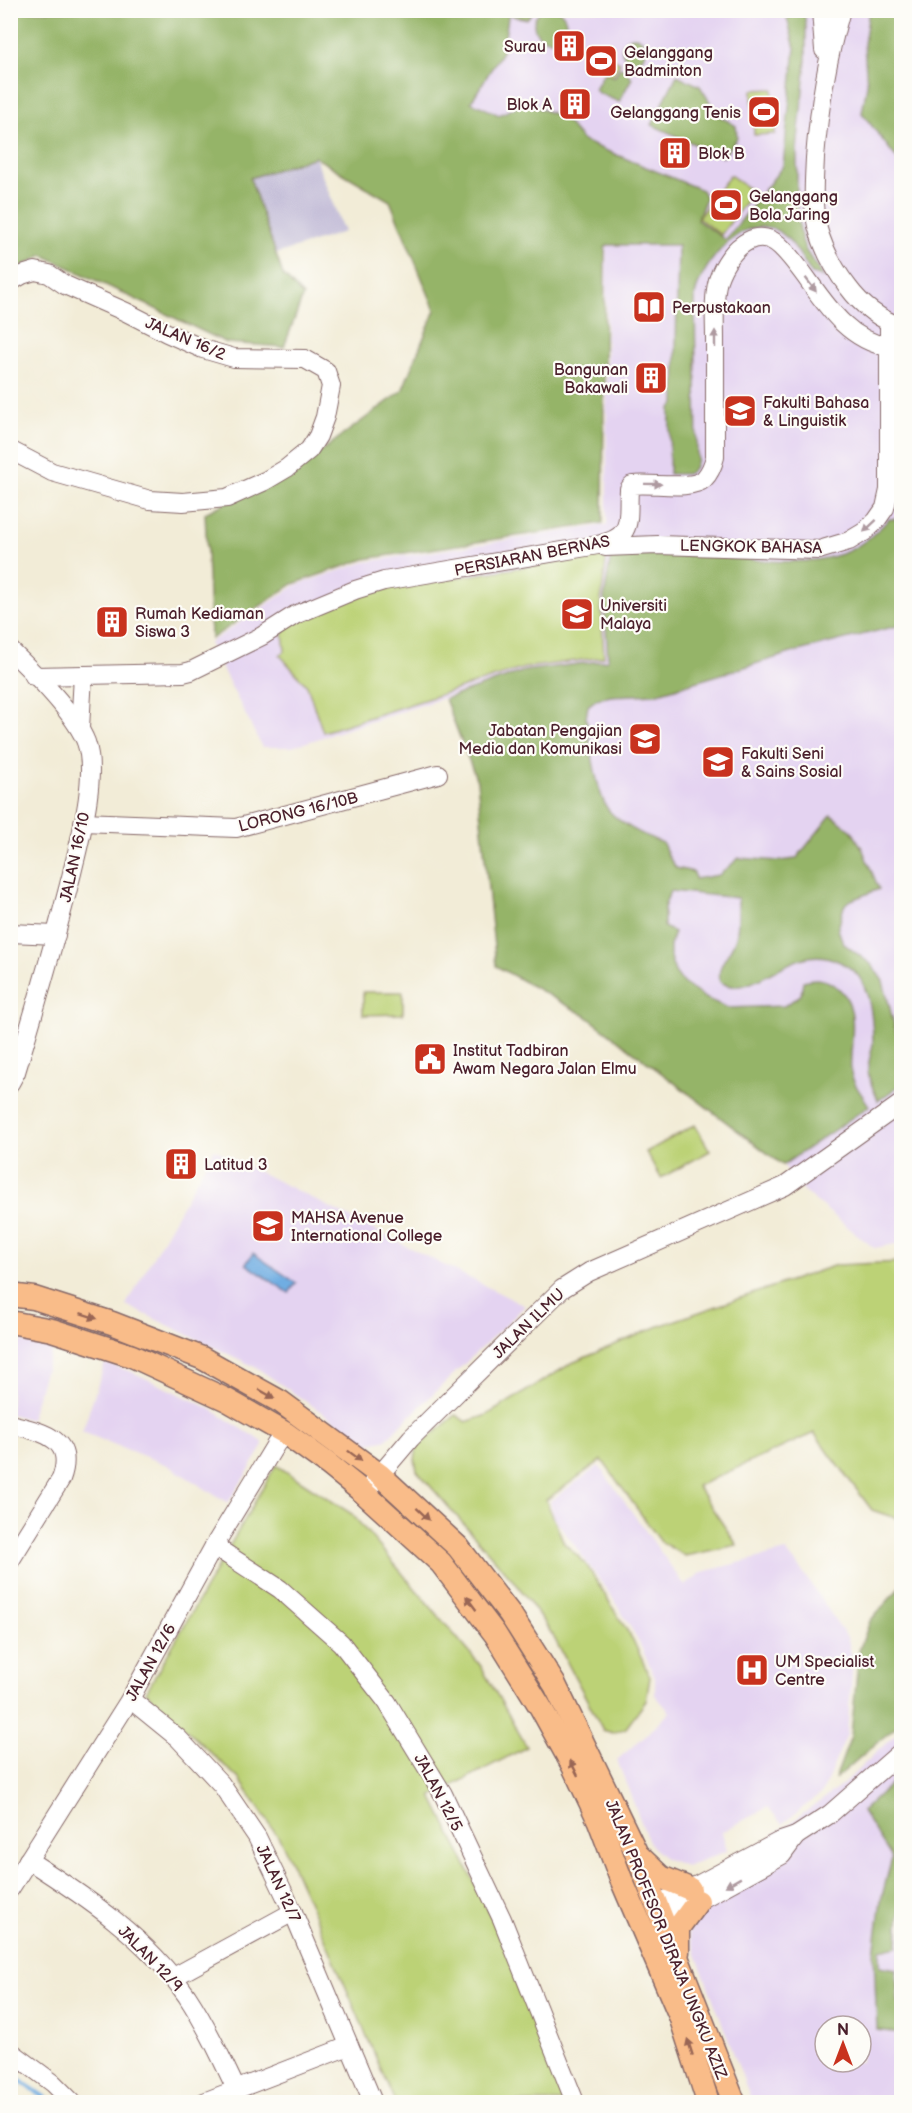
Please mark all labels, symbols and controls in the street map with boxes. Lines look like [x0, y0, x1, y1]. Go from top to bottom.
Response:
building icon: Surau [551, 28, 587, 64]
place label: Surau [504, 38, 546, 57]
sports icon: Gelanggang Badminton [583, 43, 619, 79]
place label: Gelanggang Badminton [624, 44, 713, 81]
building icon: Blok A [557, 86, 593, 122]
sports icon: Gelanggang Tenis [746, 94, 782, 130]
place label: Blok A [507, 96, 552, 115]
place label: Gelanggang Tenis [610, 104, 741, 123]
building icon: Blok B [657, 135, 693, 171]
place label: Blok B [698, 145, 745, 164]
sports icon: Gelanggang Bola Jaring [708, 187, 744, 223]
place label: Gelanggang Bola Jaring [749, 188, 838, 225]
one-way arrow [804, 277, 817, 293]
library icon: Perpustakaan [631, 289, 667, 325]
place label: Perpustakaan [672, 299, 771, 318]
street label: JALAN 16/2 [142, 314, 229, 365]
one-way arrow [710, 330, 720, 349]
building icon: Bangunan Bakawali [633, 360, 669, 396]
place label: Bangunan Bakawali [554, 361, 628, 398]
school or university icon: Fakulti Bahasa & Linguistik [722, 393, 758, 429]
place label: Fakulti Bahasa & Linguistik [763, 394, 869, 431]
one-way arrow [643, 480, 662, 489]
one-way arrow [864, 518, 878, 532]
street label: PERSIARAN BERNAS [453, 532, 612, 581]
street label: LENGKOK BAHASA [680, 537, 823, 558]
school or university icon: Universiti Malaya [559, 596, 595, 632]
place label: Universiti Malaya [600, 597, 667, 634]
building icon: Rumah Kediaman Siswa 3 [94, 604, 130, 640]
place label: Rumah Kediaman Siswa 3 [135, 605, 264, 642]
school or university icon: Jabatan Pengajian Media dan Komunikasi [627, 721, 663, 757]
place label: Jabatan Pengajian Media dan Komunikasi [458, 722, 622, 759]
school or university icon: Fakulti Seni & Sains Sosial [700, 744, 736, 780]
place label: Fakulti Seni & Sains Sosial [741, 745, 842, 782]
street label: LORONG 16/10B [237, 788, 360, 837]
street label: JALAN 16/10 [57, 811, 94, 904]
public building icon: Institut Tadbiran Awam Negara Jalan Elmu [412, 1041, 448, 1077]
place label: Institut Tadbiran Awam Negara Jalan Elmu [453, 1042, 637, 1079]
building icon: Latitud 3 [163, 1146, 199, 1182]
place label: Latitud 3 [204, 1156, 268, 1175]
school or university icon: MAHSA Avenue International College [250, 1208, 286, 1244]
place label: MAHSA Avenue International College [291, 1209, 443, 1246]
street label: JALAN ILMU [489, 1285, 569, 1363]
one-way arrow [81, 1311, 99, 1321]
one-way arrow [259, 1389, 275, 1400]
one-way arrow [347, 1450, 363, 1462]
one-way arrow [415, 1507, 429, 1521]
one-way arrow [465, 1595, 477, 1611]
street label: JALAN 12/6 [122, 1621, 180, 1705]
hospital icon: UM Specialist Centre [734, 1652, 770, 1688]
place label: UM Specialist Centre [775, 1653, 875, 1690]
street label: JALAN 12/5 [409, 1751, 466, 1835]
one-way arrow [569, 1760, 578, 1777]
street label: JALAN PROFESOR DIRAJA UNGKU AZIZ [601, 1797, 731, 2082]
street label: JALAN 12/7 [251, 1842, 304, 1926]
one-way arrow [724, 1877, 741, 1887]
street label: JALAN 12/9 [114, 1922, 186, 1996]
north arrow [813, 2014, 873, 2074]
text: N [837, 2021, 849, 2040]
one-way arrow [685, 2038, 694, 2056]

